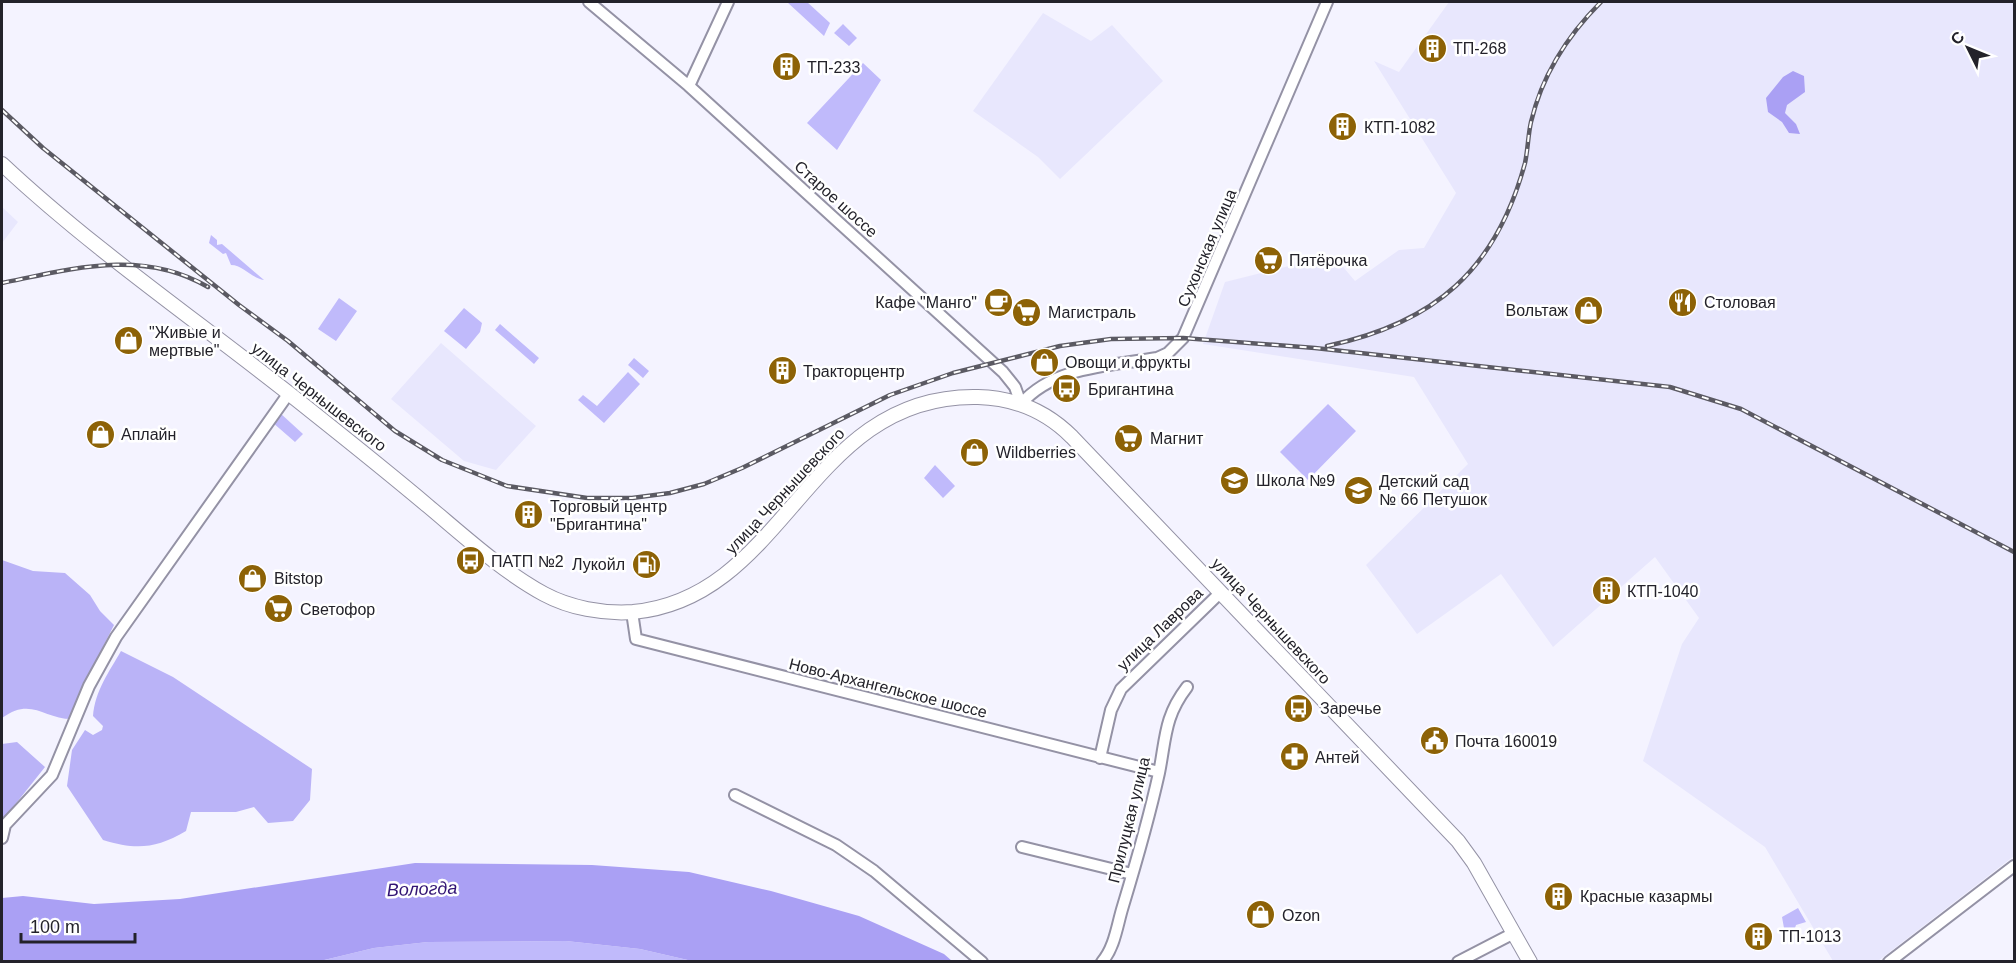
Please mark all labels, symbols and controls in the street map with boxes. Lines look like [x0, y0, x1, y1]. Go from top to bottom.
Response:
north arrow [1938, 18, 1998, 78]
text: С [1947, 28, 1968, 48]
building icon: ТП-268 [1416, 32, 1448, 64]
place label: ТП-268 [1453, 40, 1506, 57]
building icon: ТП-233 [770, 51, 802, 83]
place label: ТП-233 [807, 59, 860, 76]
building icon: КТП-1082 [1327, 111, 1359, 143]
place label: КТП-1082 [1364, 119, 1436, 136]
street label: Старое шоссе [791, 157, 881, 241]
street label: Сухонская улица [1174, 186, 1240, 310]
supermarket icon: Пятёрочка [1252, 244, 1284, 276]
place label: Пятёрочка [1289, 252, 1368, 269]
cafe icon: Кафе "Манго" [982, 286, 1014, 318]
restaurant icon: Столовая [1667, 286, 1699, 318]
place label: Кафе "Манго" [875, 294, 977, 311]
shop icon: Вольтаж [1573, 294, 1605, 326]
place label: Столовая [1704, 294, 1776, 311]
supermarket icon: Магистраль [1011, 296, 1043, 328]
place label: Вольтаж [1506, 302, 1568, 319]
place label: Магистраль [1048, 304, 1136, 321]
place label: "Живые и мертвые" [149, 324, 221, 359]
shop icon: "Живые и мертвые" [112, 325, 144, 357]
street label: улица Чернышевского [248, 339, 390, 455]
shop icon: Овощи и фрукты [1028, 346, 1060, 378]
place label: Овощи и фрукты [1065, 354, 1190, 371]
building icon: Тракторцентр [766, 355, 798, 387]
place label: Тракторцентр [803, 363, 905, 380]
bus stop icon: Бригантина [1051, 373, 1083, 405]
place label: Бригантина [1088, 381, 1174, 398]
shop icon: Аплайн [84, 418, 116, 450]
supermarket icon: Магнит [1113, 422, 1145, 454]
street label: улица Чернышевского [722, 425, 848, 557]
place label: Аплайн [121, 426, 176, 443]
place label: Магнит [1150, 430, 1204, 447]
shop icon: Wildberries [959, 436, 991, 468]
place label: Wildberries [996, 444, 1076, 461]
school or university icon: Школа №9 [1219, 464, 1251, 496]
place label: Школа №9 [1256, 472, 1335, 489]
place label: Детский сад № 66 Петушок [1379, 473, 1488, 508]
school or university icon: Детский сад № 66 Петушок [1342, 474, 1374, 506]
place label: Торговый центр "Бригантина" [550, 498, 667, 533]
building icon: Торговый центр "Бригантина" [513, 499, 545, 531]
bus stop icon: ПАТП №2 [454, 545, 486, 577]
fuel station icon: Лукойл [630, 548, 662, 580]
place label: ПАТП №2 [491, 553, 564, 570]
street label: улица Чернышевского [1208, 555, 1334, 687]
place label: Лукойл [572, 556, 625, 573]
shop icon: Bitstop [237, 562, 269, 594]
place label: Bitstop [274, 570, 323, 587]
building icon: КТП-1040 [1590, 575, 1622, 607]
place label: КТП-1040 [1627, 583, 1699, 600]
street label: улица Лаврова [1114, 584, 1206, 674]
supermarket icon: Светофор [263, 593, 295, 625]
place label: Светофор [300, 601, 375, 618]
street label: Ново-Архангельское шоссе [787, 655, 989, 721]
bus stop icon: Заречье [1283, 692, 1315, 724]
place label: Заречье [1320, 700, 1382, 717]
public building icon: Почта 160019 [1418, 725, 1450, 757]
place label: Почта 160019 [1455, 733, 1557, 750]
pharmacy icon: Антей [1278, 741, 1310, 773]
place label: Антей [1315, 749, 1360, 766]
street label: Прилуцкая улица [1105, 755, 1153, 885]
water label: Вологда [386, 878, 458, 900]
building icon: Красные казармы [1543, 880, 1575, 912]
place label: Красные казармы [1580, 888, 1713, 905]
shop icon: Ozon [1245, 899, 1277, 931]
scale bar [21, 906, 135, 944]
place label: Ozon [1282, 907, 1320, 924]
text: 100 m [30, 917, 80, 937]
building icon: ТП-1013 [1742, 920, 1774, 952]
place label: ТП-1013 [1779, 928, 1841, 945]

